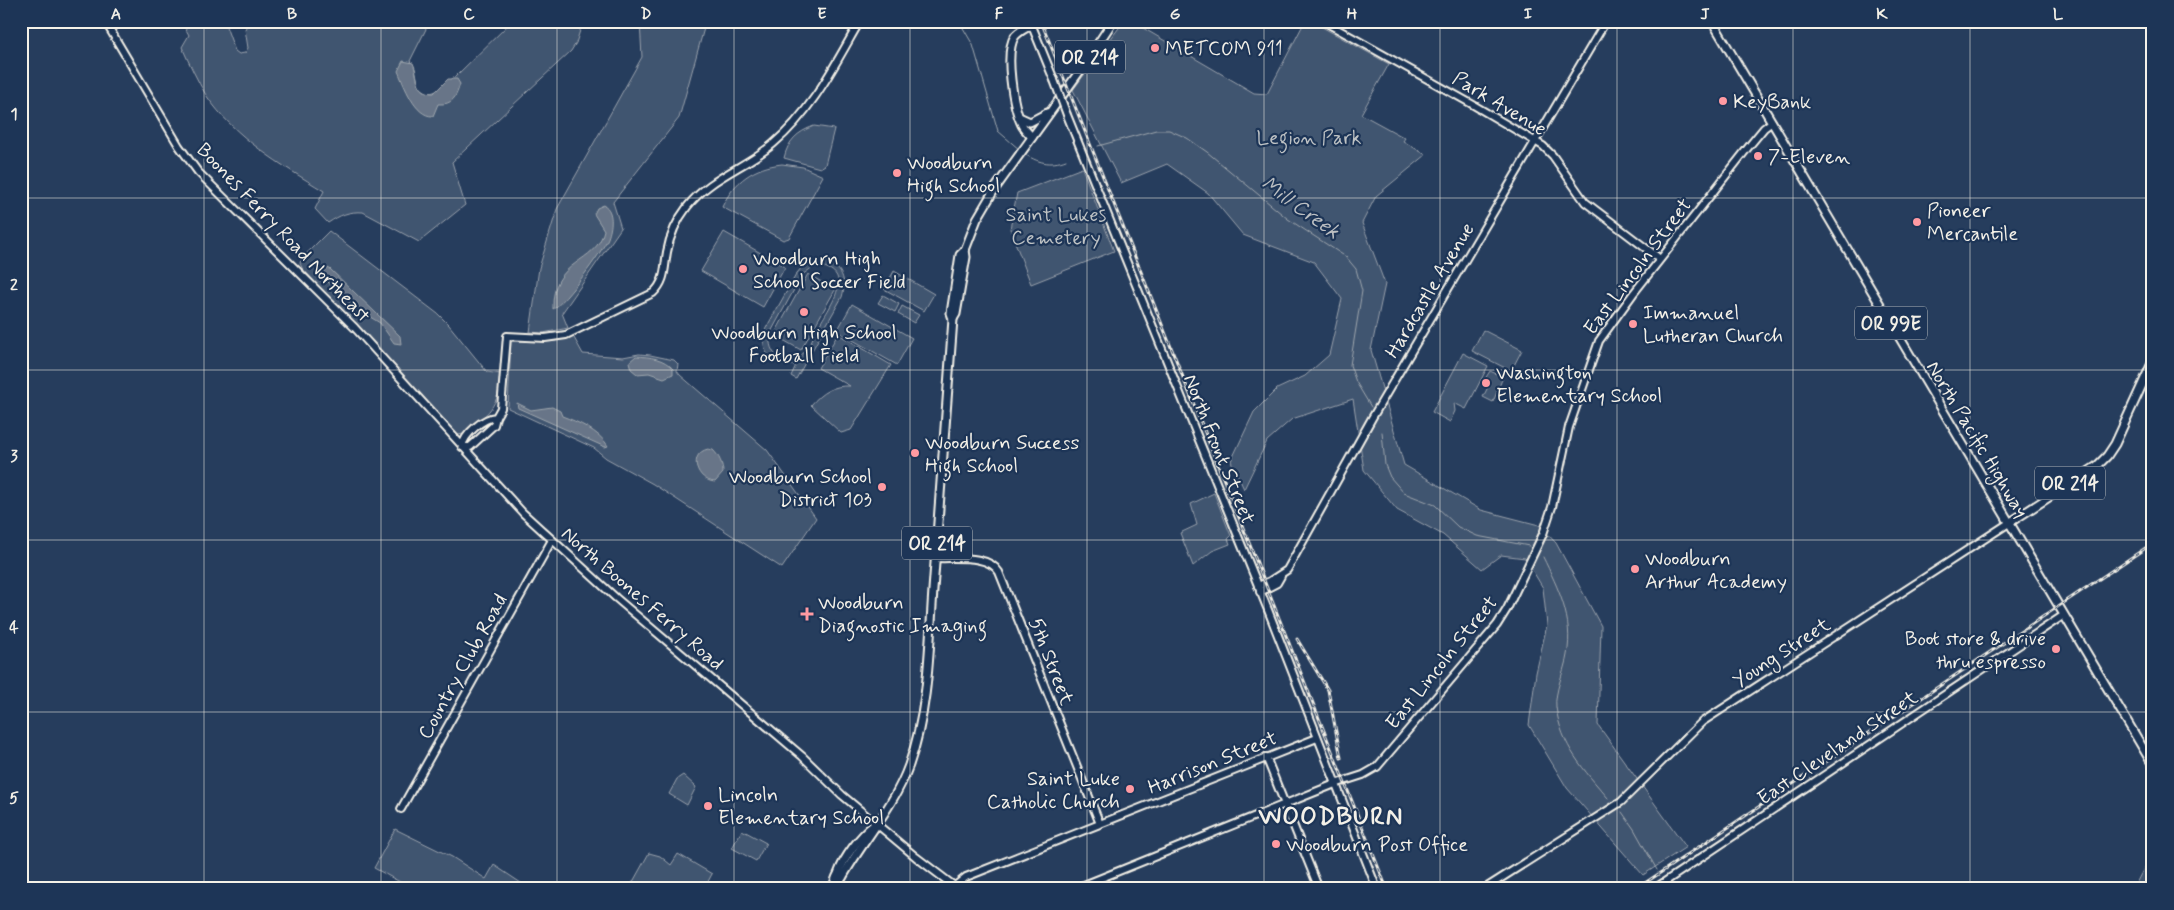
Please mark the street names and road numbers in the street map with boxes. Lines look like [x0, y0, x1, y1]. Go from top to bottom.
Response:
road number: OR 214 [1055, 41, 1125, 74]
street label: Park Avenue [1447, 66, 1551, 143]
street label: Boones Ferry Road Northeast [190, 137, 376, 329]
street label: East Lincoln Street [1578, 193, 1699, 341]
street label: Hardcastle Avenue [1379, 218, 1481, 364]
road number: OR 99E [1855, 306, 1927, 339]
street label: North Pacific Highway [1918, 356, 2034, 524]
street label: North Front Street [1176, 371, 1261, 529]
road number: OR 214 [2035, 466, 2105, 499]
street label: North Boones Ferry Road [555, 521, 729, 677]
road number: OR 214 [902, 526, 972, 560]
street label: Country Club Road [412, 589, 514, 744]
street label: East Lincoln Street [1380, 590, 1504, 735]
street label: Young Street [1728, 611, 1837, 696]
street label: 5th Street [1022, 614, 1080, 709]
street label: East Cleveland Street [1752, 684, 1924, 812]
street label: Harrison Street [1144, 725, 1281, 802]

